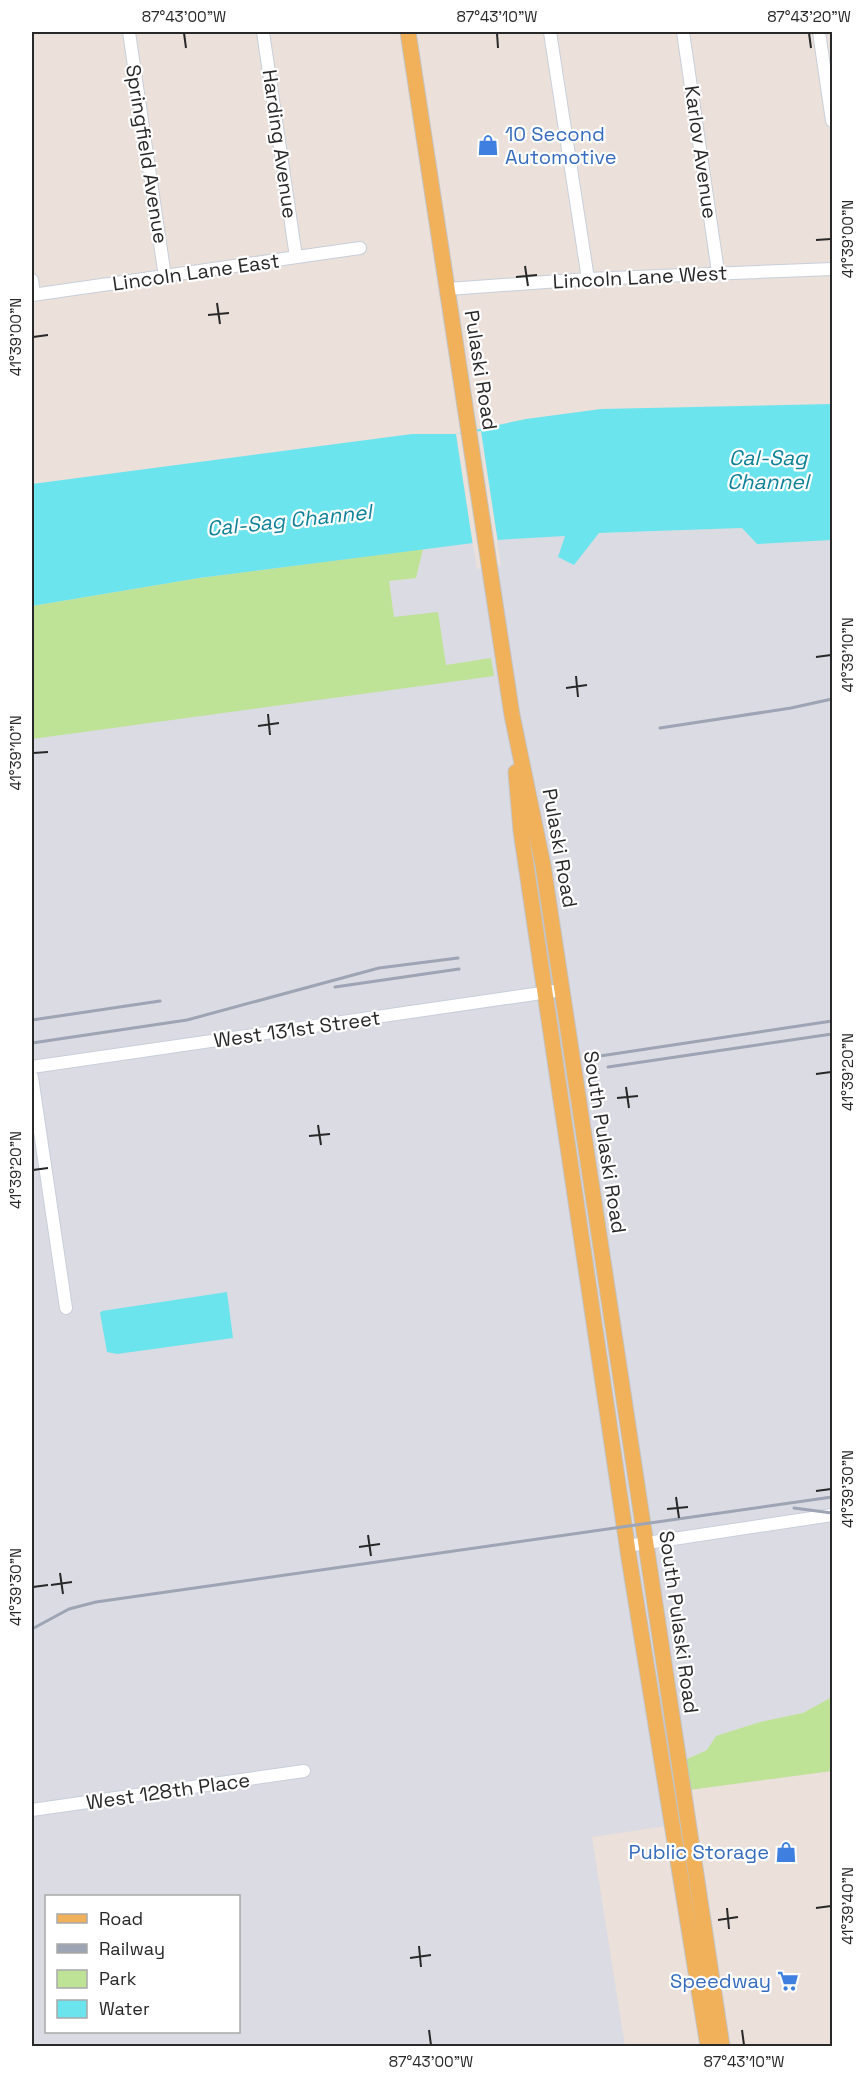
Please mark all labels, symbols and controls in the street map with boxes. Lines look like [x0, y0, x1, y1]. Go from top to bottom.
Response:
text: 87°43'00"W [142, 7, 226, 26]
text: 87°43'10"W [457, 7, 537, 26]
text: 87°43'20"W [767, 7, 851, 26]
street label: Springfield Avenue [120, 63, 174, 245]
street label: Harding Avenue [257, 68, 303, 220]
street label: Karlov Avenue [679, 84, 723, 220]
place label: 10 Second Automotive [505, 121, 617, 170]
shop icon: 10 Second Automotive [476, 133, 500, 157]
text: 41°39'00"N [838, 200, 857, 278]
street label: Lincoln Lane East [111, 247, 281, 297]
street label: Lincoln Lane West [552, 259, 728, 295]
text: 41°39'00"N [6, 298, 25, 376]
street label: Pulaski Road [459, 308, 503, 432]
water label: Cal-Sag Channel [727, 444, 812, 495]
water label: Cal-Sag Channel [205, 498, 376, 542]
text: 41°39'10"N [838, 617, 857, 693]
text: 41°39'10"N [6, 715, 25, 791]
street label: Pulaski Road [537, 786, 583, 910]
street label: West 131st Street [212, 1004, 382, 1054]
text: 41°39'20"N [838, 1033, 857, 1111]
street label: South Pulaski Road [578, 1049, 632, 1235]
text: 41°39'20"N [6, 1131, 25, 1209]
text: 41°39'30"N [838, 1450, 857, 1528]
street label: South Pulaski Road [653, 1529, 705, 1715]
text: 41°39'30"N [6, 1548, 25, 1626]
street label: West 128th Place [84, 1767, 252, 1815]
place label: Public Storage [628, 1839, 769, 1865]
shop icon: Public Storage [774, 1840, 798, 1864]
text: 41°39'40"N [838, 1867, 857, 1945]
legend [45, 1895, 240, 2033]
text: Road [99, 1907, 143, 1930]
text: Railway [99, 1937, 165, 1960]
text: Park [99, 1967, 137, 1990]
place label: Speedway [670, 1968, 771, 1994]
supermarket icon: Speedway [776, 1969, 800, 1993]
text: Water [99, 1997, 150, 2020]
text: 87°43'00"W [389, 2052, 473, 2071]
text: 87°43'10"W [704, 2052, 784, 2071]

